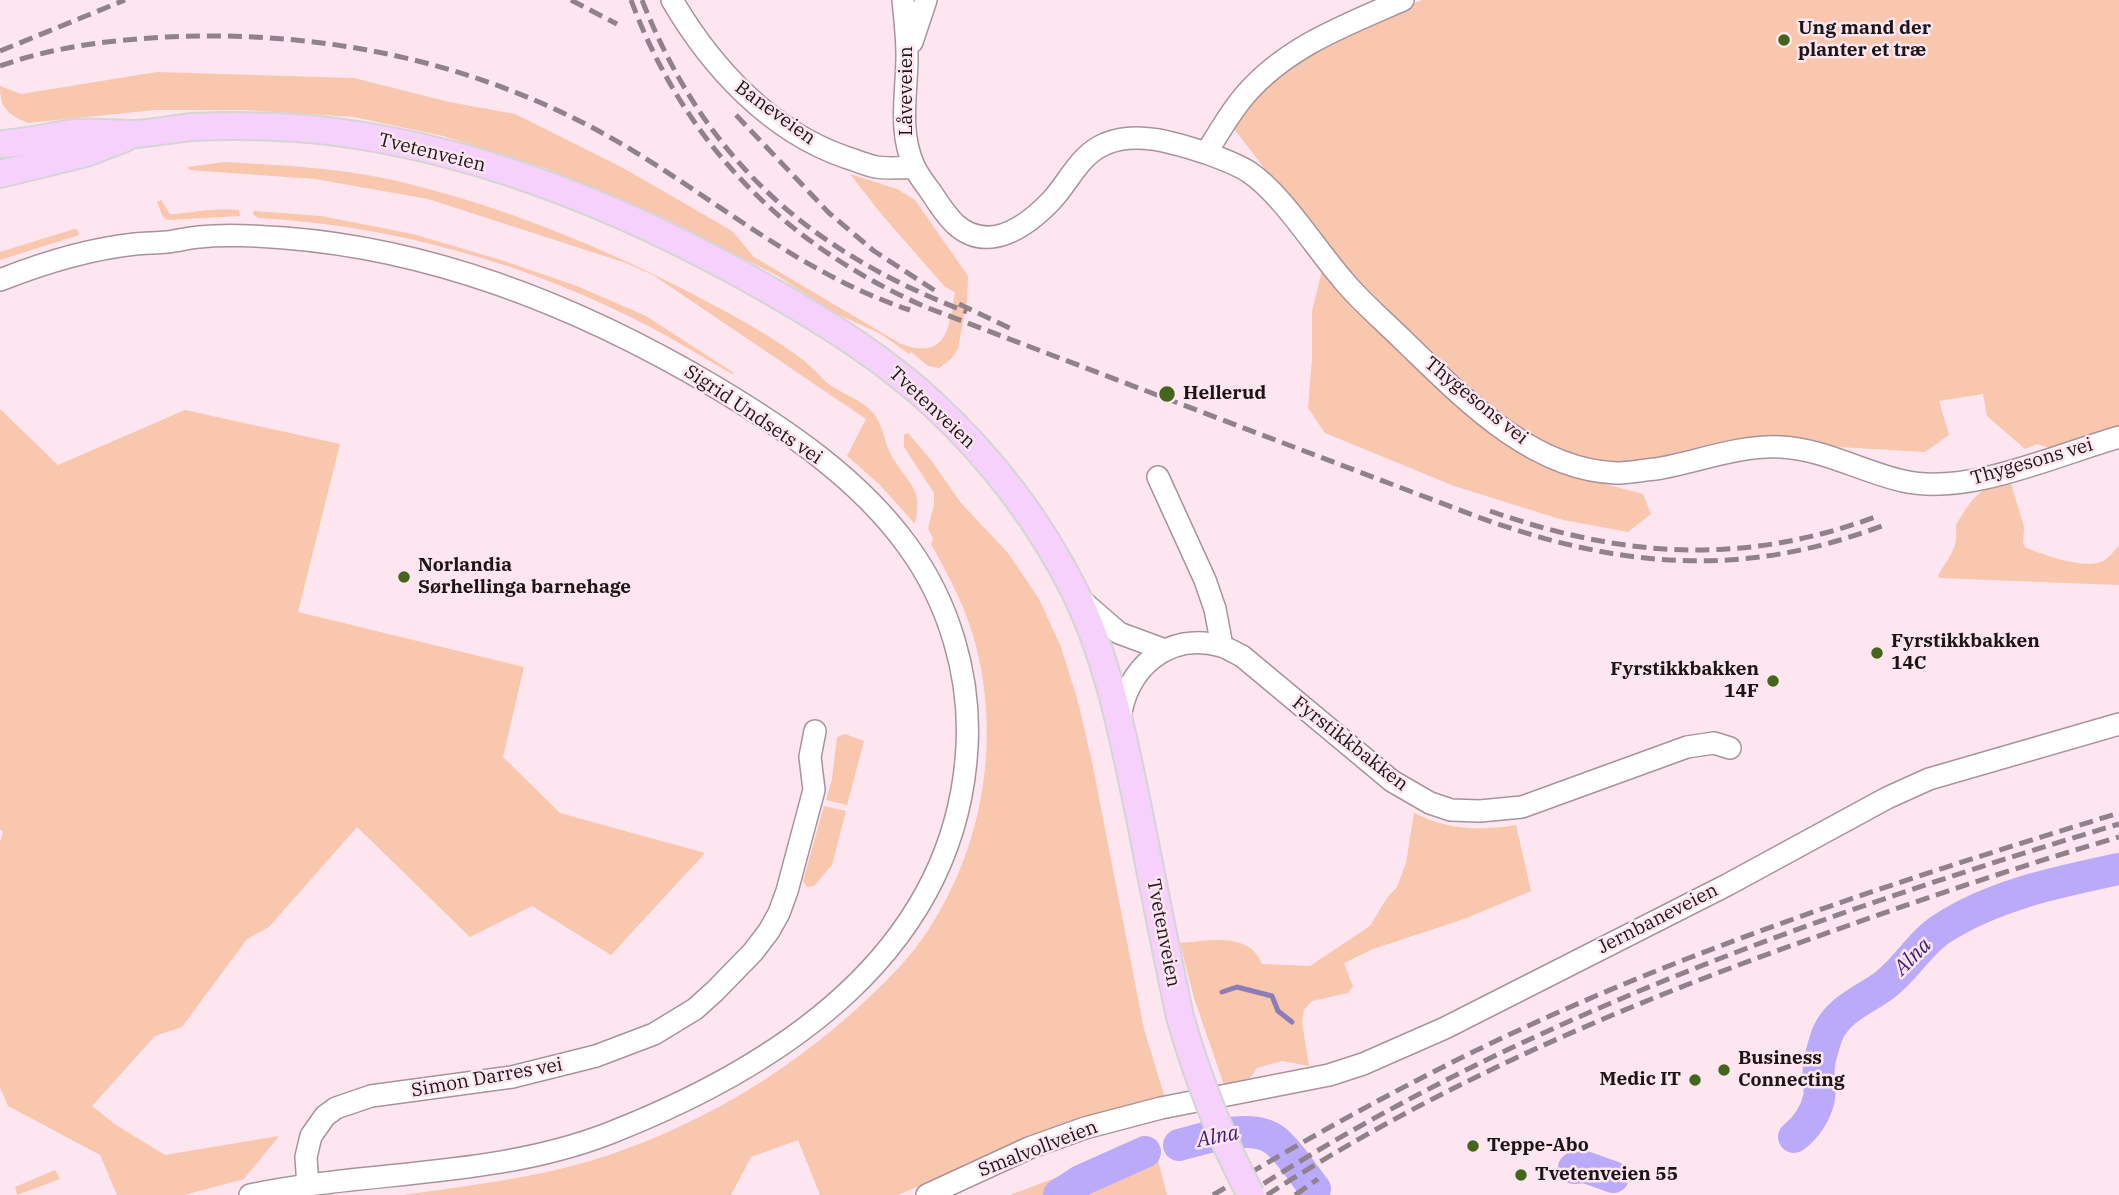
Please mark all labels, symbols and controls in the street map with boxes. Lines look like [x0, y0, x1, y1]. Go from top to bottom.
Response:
place label: Ung mand der planter et træ [1798, 18, 1931, 62]
marker: Ung mand der planter et træ [1776, 32, 1792, 48]
street label: Låveveien [896, 46, 918, 136]
street label: Baneveien [730, 76, 820, 150]
street label: Tvetenveien [376, 129, 488, 177]
street label: Thygesons vei [1420, 352, 1532, 450]
street label: Sigrid Undsets vei [680, 360, 826, 470]
street label: Tvetenveien [884, 362, 980, 454]
place label: Hellerud [1183, 383, 1266, 405]
marker: Hellerud [1157, 384, 1177, 404]
street label: Thygesons vei [1968, 434, 2096, 490]
place label: Norlandia Sørhellinga barnehage [418, 555, 631, 599]
marker: Norlandia Sørhellinga barnehage [396, 569, 412, 585]
place label: Fyrstikkbakken 14C [1891, 631, 2040, 675]
marker: Fyrstikkbakken 14C [1869, 645, 1885, 661]
place label: Fyrstikkbakken 14F [1610, 659, 1759, 703]
marker: Fyrstikkbakken 14F [1765, 673, 1781, 689]
street label: Fyrstikkbakken [1288, 692, 1412, 796]
street label: Tvetenveien [1141, 877, 1185, 989]
street label: Jernbaneveien [1594, 879, 1722, 959]
water label: Alna [1889, 933, 1937, 981]
place label: Business Connecting [1738, 1048, 1845, 1092]
street label: Simon Darres vei [410, 1053, 564, 1103]
marker: Business Connecting [1716, 1062, 1732, 1078]
place label: Medic IT [1599, 1069, 1681, 1091]
marker: Medic IT [1687, 1072, 1703, 1088]
street label: Smalvollveien [975, 1116, 1101, 1182]
water label: Alna [1195, 1121, 1241, 1153]
place label: Teppe-Abo [1487, 1135, 1589, 1157]
marker: Teppe-Abo [1465, 1138, 1481, 1154]
place label: Tvetenveien 55 [1535, 1164, 1678, 1186]
marker: Tvetenveien 55 [1513, 1167, 1529, 1183]

